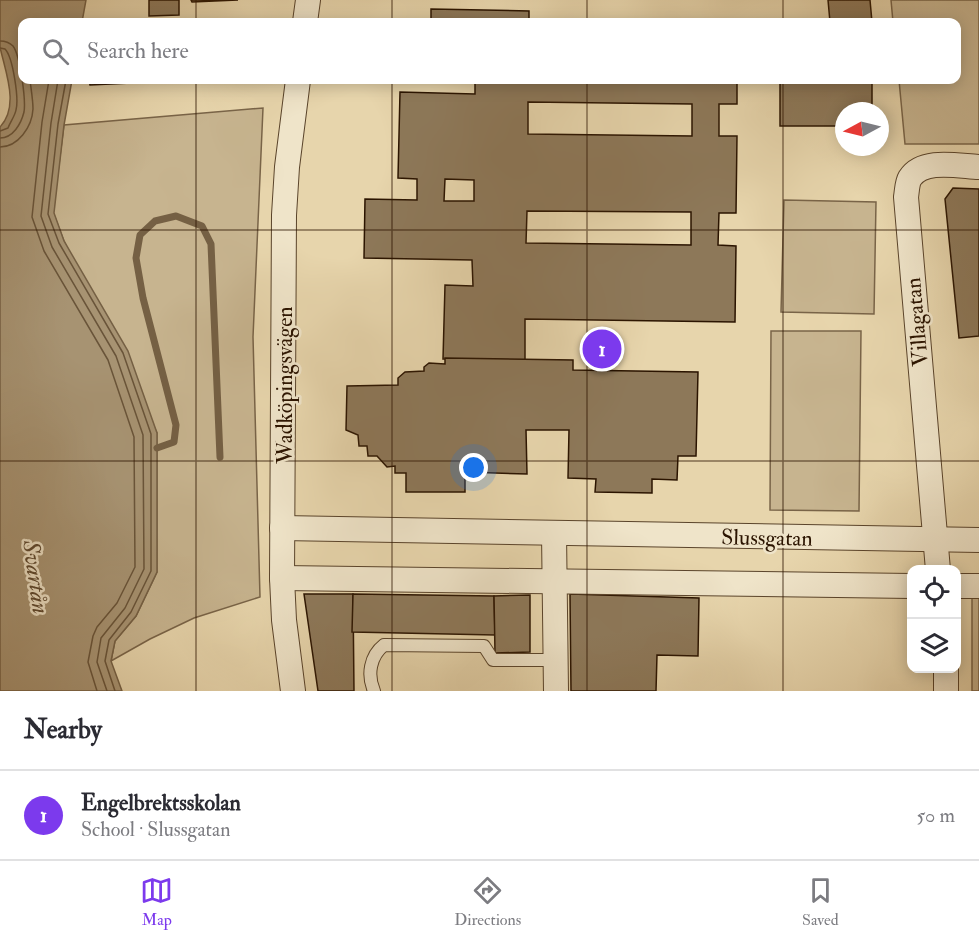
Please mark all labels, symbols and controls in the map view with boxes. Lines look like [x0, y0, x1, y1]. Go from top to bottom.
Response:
search box [18, 18, 961, 84]
icon: search [39, 35, 72, 68]
text: Search here [87, 37, 189, 65]
north arrow [835, 102, 889, 156]
street label: Villagatan [899, 276, 935, 367]
street label: Wadköpingsvägen [271, 306, 300, 465]
pin: 1 [582, 326, 622, 372]
your location [459, 453, 488, 482]
street label: Slussgatan [721, 523, 813, 553]
water label: Svartån [15, 537, 56, 616]
map controls [907, 565, 961, 673]
button: locate [907, 565, 961, 619]
button: layers [907, 619, 961, 673]
text: Nearby [24, 714, 102, 746]
text: Engelbrektsskolan [81, 789, 241, 817]
text: 1 [40, 803, 47, 828]
text: 50 m [916, 803, 955, 828]
text: School · Slussgatan [81, 817, 231, 842]
tab: Map [140, 874, 173, 930]
tab: Directions [454, 874, 521, 930]
tab: Saved [802, 874, 839, 930]

